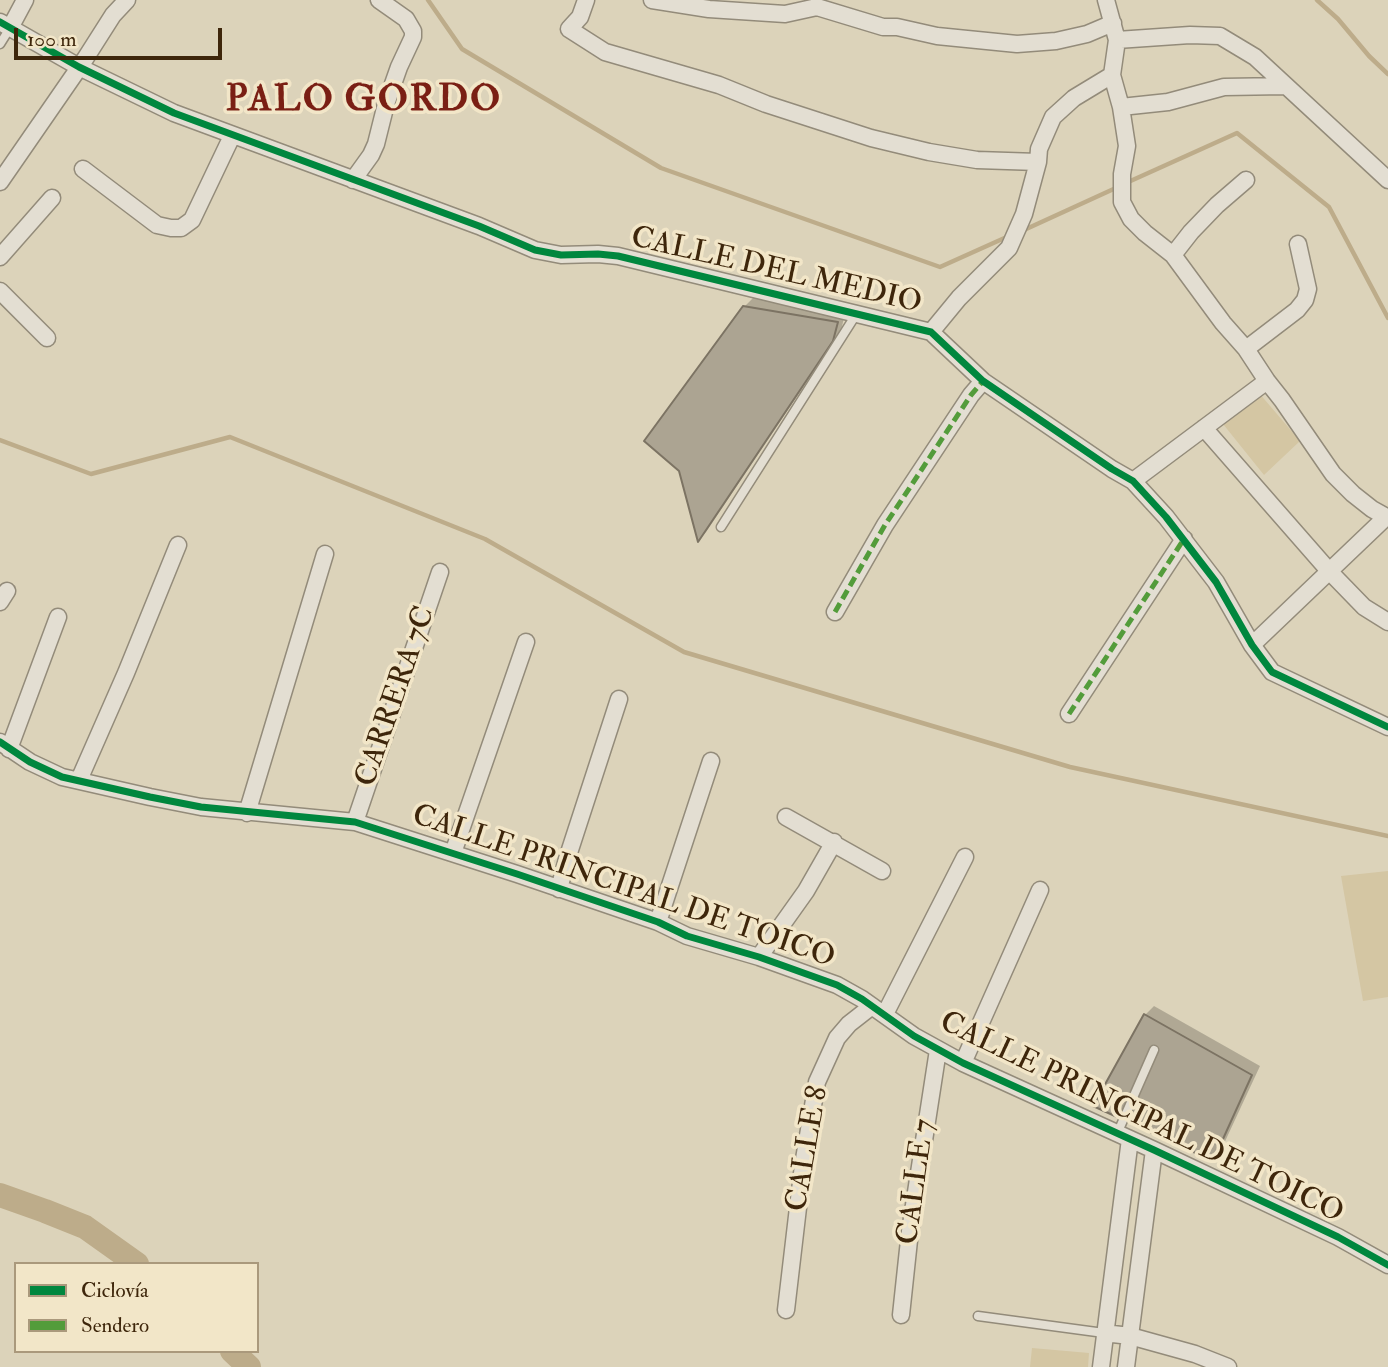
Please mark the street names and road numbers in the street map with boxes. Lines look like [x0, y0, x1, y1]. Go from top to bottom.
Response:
street label: CALLE DEL MEDIO [627, 221, 925, 323]
street label: CARRERA 7C [349, 602, 445, 792]
street label: CALLE PRINCIPAL DE TOICO [407, 799, 839, 977]
street label: CALLE PRINCIPAL DE TOICO [933, 1005, 1349, 1233]
street label: CALLE 8 [780, 1084, 838, 1214]
street label: CALLE 7 [891, 1117, 945, 1247]

